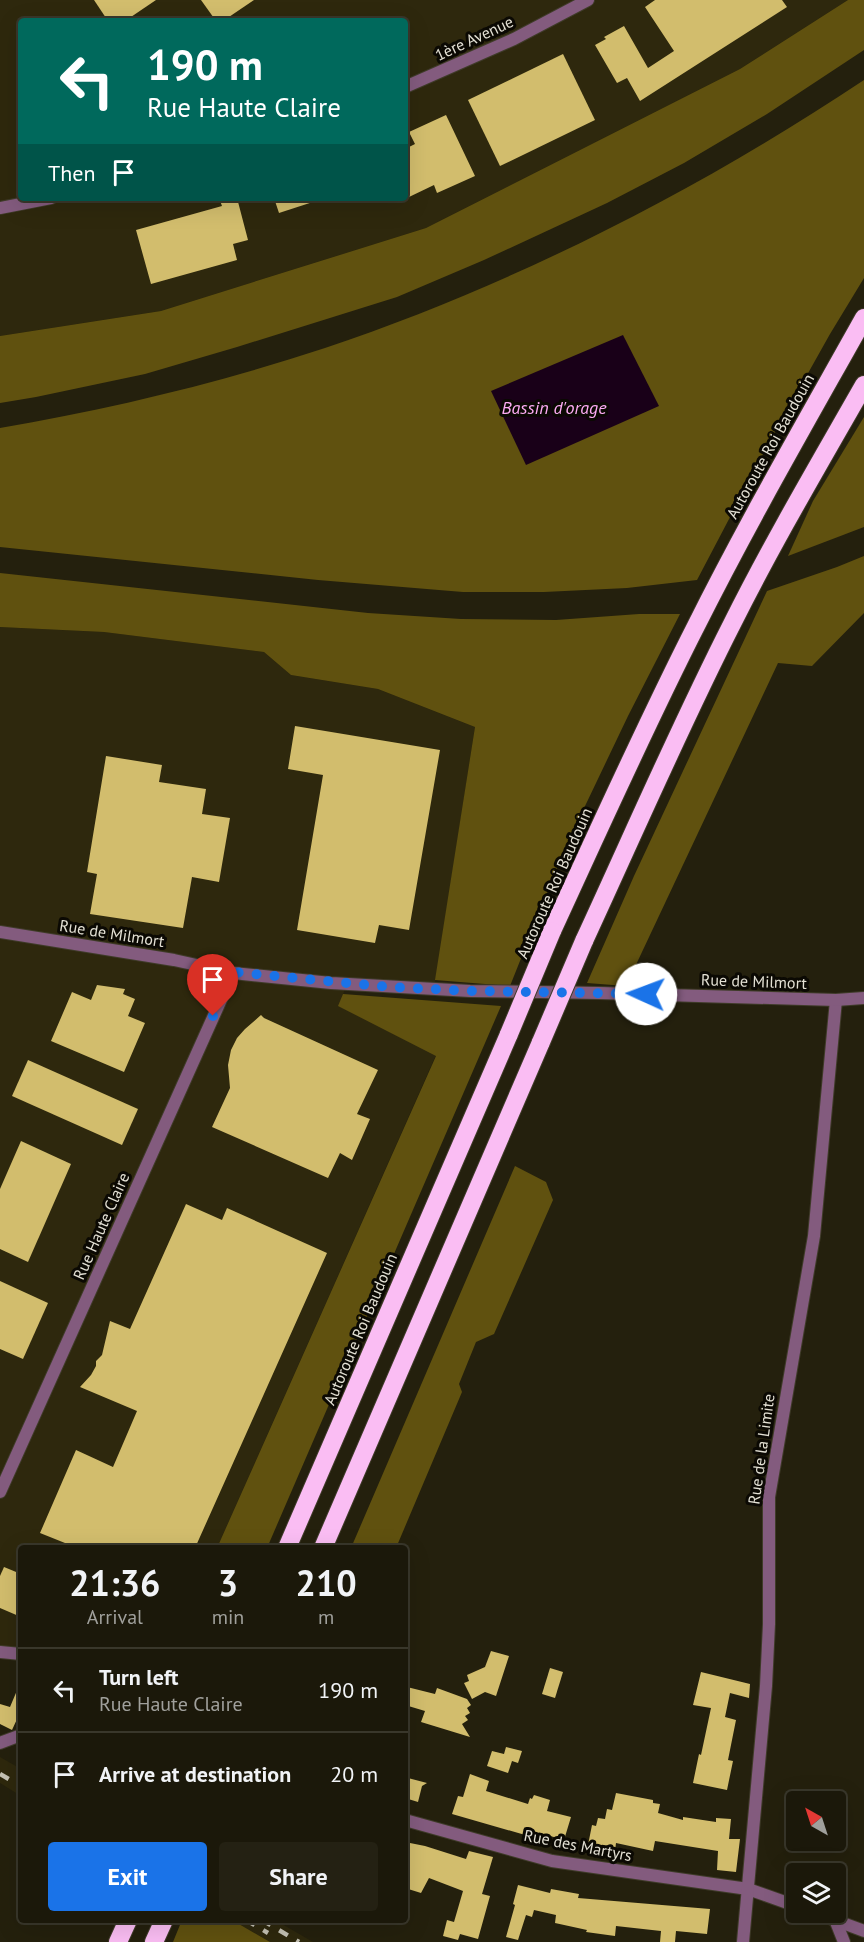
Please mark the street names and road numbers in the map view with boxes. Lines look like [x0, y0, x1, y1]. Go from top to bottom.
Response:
street label: 1ère Avenue [432, 11, 516, 65]
street label: Autoroute Roi Baudouin [722, 370, 818, 522]
street label: Autoroute Roi Baudouin [512, 805, 596, 961]
street label: Rue de Milmort [58, 915, 166, 951]
street label: Rue de Milmort [701, 969, 808, 993]
street label: Rue Haute Claire [68, 1169, 134, 1283]
street label: Autoroute Roi Baudouin [319, 1250, 401, 1408]
street label: Rue de la Limite [743, 1392, 779, 1506]
street label: Rue des Martyrs [522, 1825, 634, 1865]

